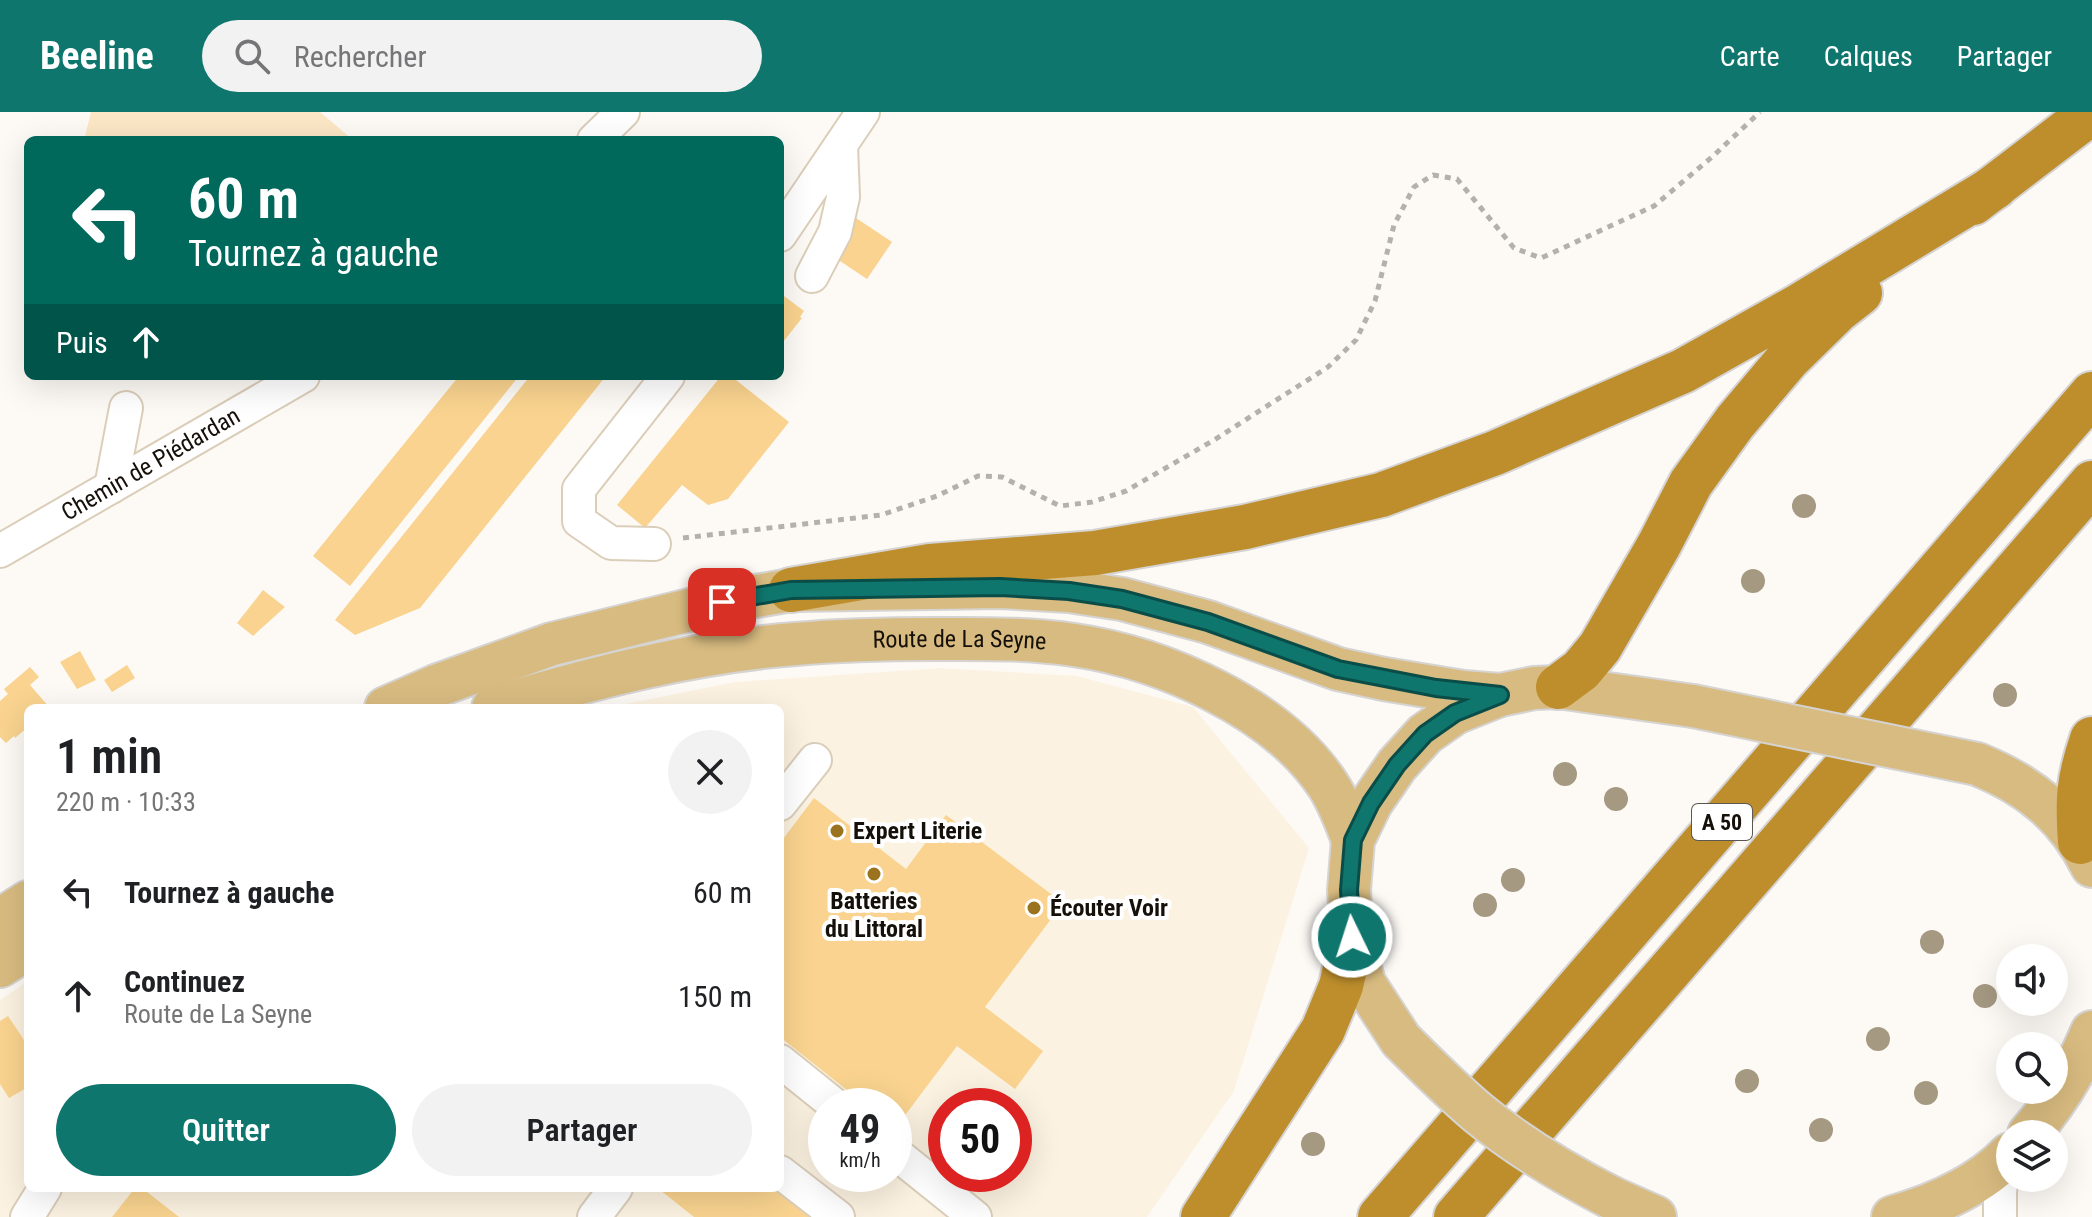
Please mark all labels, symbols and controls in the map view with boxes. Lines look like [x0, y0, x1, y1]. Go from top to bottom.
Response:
search box [202, 20, 762, 92]
text: Beeline [40, 34, 154, 78]
icon: search [230, 34, 274, 78]
text: Rechercher [294, 39, 427, 74]
text: Carte [1720, 40, 1780, 73]
text: Calques [1824, 40, 1913, 73]
text: Partager [1957, 40, 2052, 73]
text: 60 m [188, 166, 299, 232]
icon: left [56, 168, 160, 272]
text: Tournez à gauche [188, 233, 439, 275]
icon: ahead [124, 320, 168, 364]
text: Puis [56, 325, 108, 360]
street label: Chemin de Piédardan [56, 401, 245, 526]
pin [688, 568, 756, 636]
icon: arrive [700, 580, 744, 624]
street label: Route de La Seyne [872, 625, 1048, 656]
text: 1 min [56, 728, 162, 785]
button: close [668, 730, 752, 814]
text: 220 m · 10:33 [56, 787, 196, 817]
road number: A 50 [1692, 804, 1752, 840]
place label: Expert Literie [853, 817, 982, 845]
marker: Expert Literie [828, 822, 846, 840]
marker: Batteries du Littoral [865, 865, 883, 883]
icon: left [56, 870, 100, 914]
text: Tournez à gauche [124, 875, 334, 910]
text: 60 m [693, 875, 752, 910]
place label: Batteries du Littoral [825, 887, 923, 943]
place label: Écouter Voir [1050, 894, 1168, 922]
position arrow [1310, 895, 1394, 979]
marker: Écouter Voir [1025, 899, 1043, 917]
map controls [1996, 944, 2068, 1192]
button: sound [1996, 944, 2068, 1016]
text: Continuez [124, 964, 245, 999]
icon: ahead [56, 974, 100, 1018]
text: 150 m [678, 979, 752, 1014]
text: Route de La Seyne [124, 999, 312, 1029]
button: search [1996, 1032, 2068, 1104]
button: Quitter [56, 1084, 396, 1176]
button: Partager [412, 1084, 752, 1176]
speed limit sign: 50 [928, 1088, 1032, 1192]
text: 49 [840, 1106, 880, 1153]
button: layers [1996, 1120, 2068, 1192]
text: km/h [839, 1148, 881, 1172]

